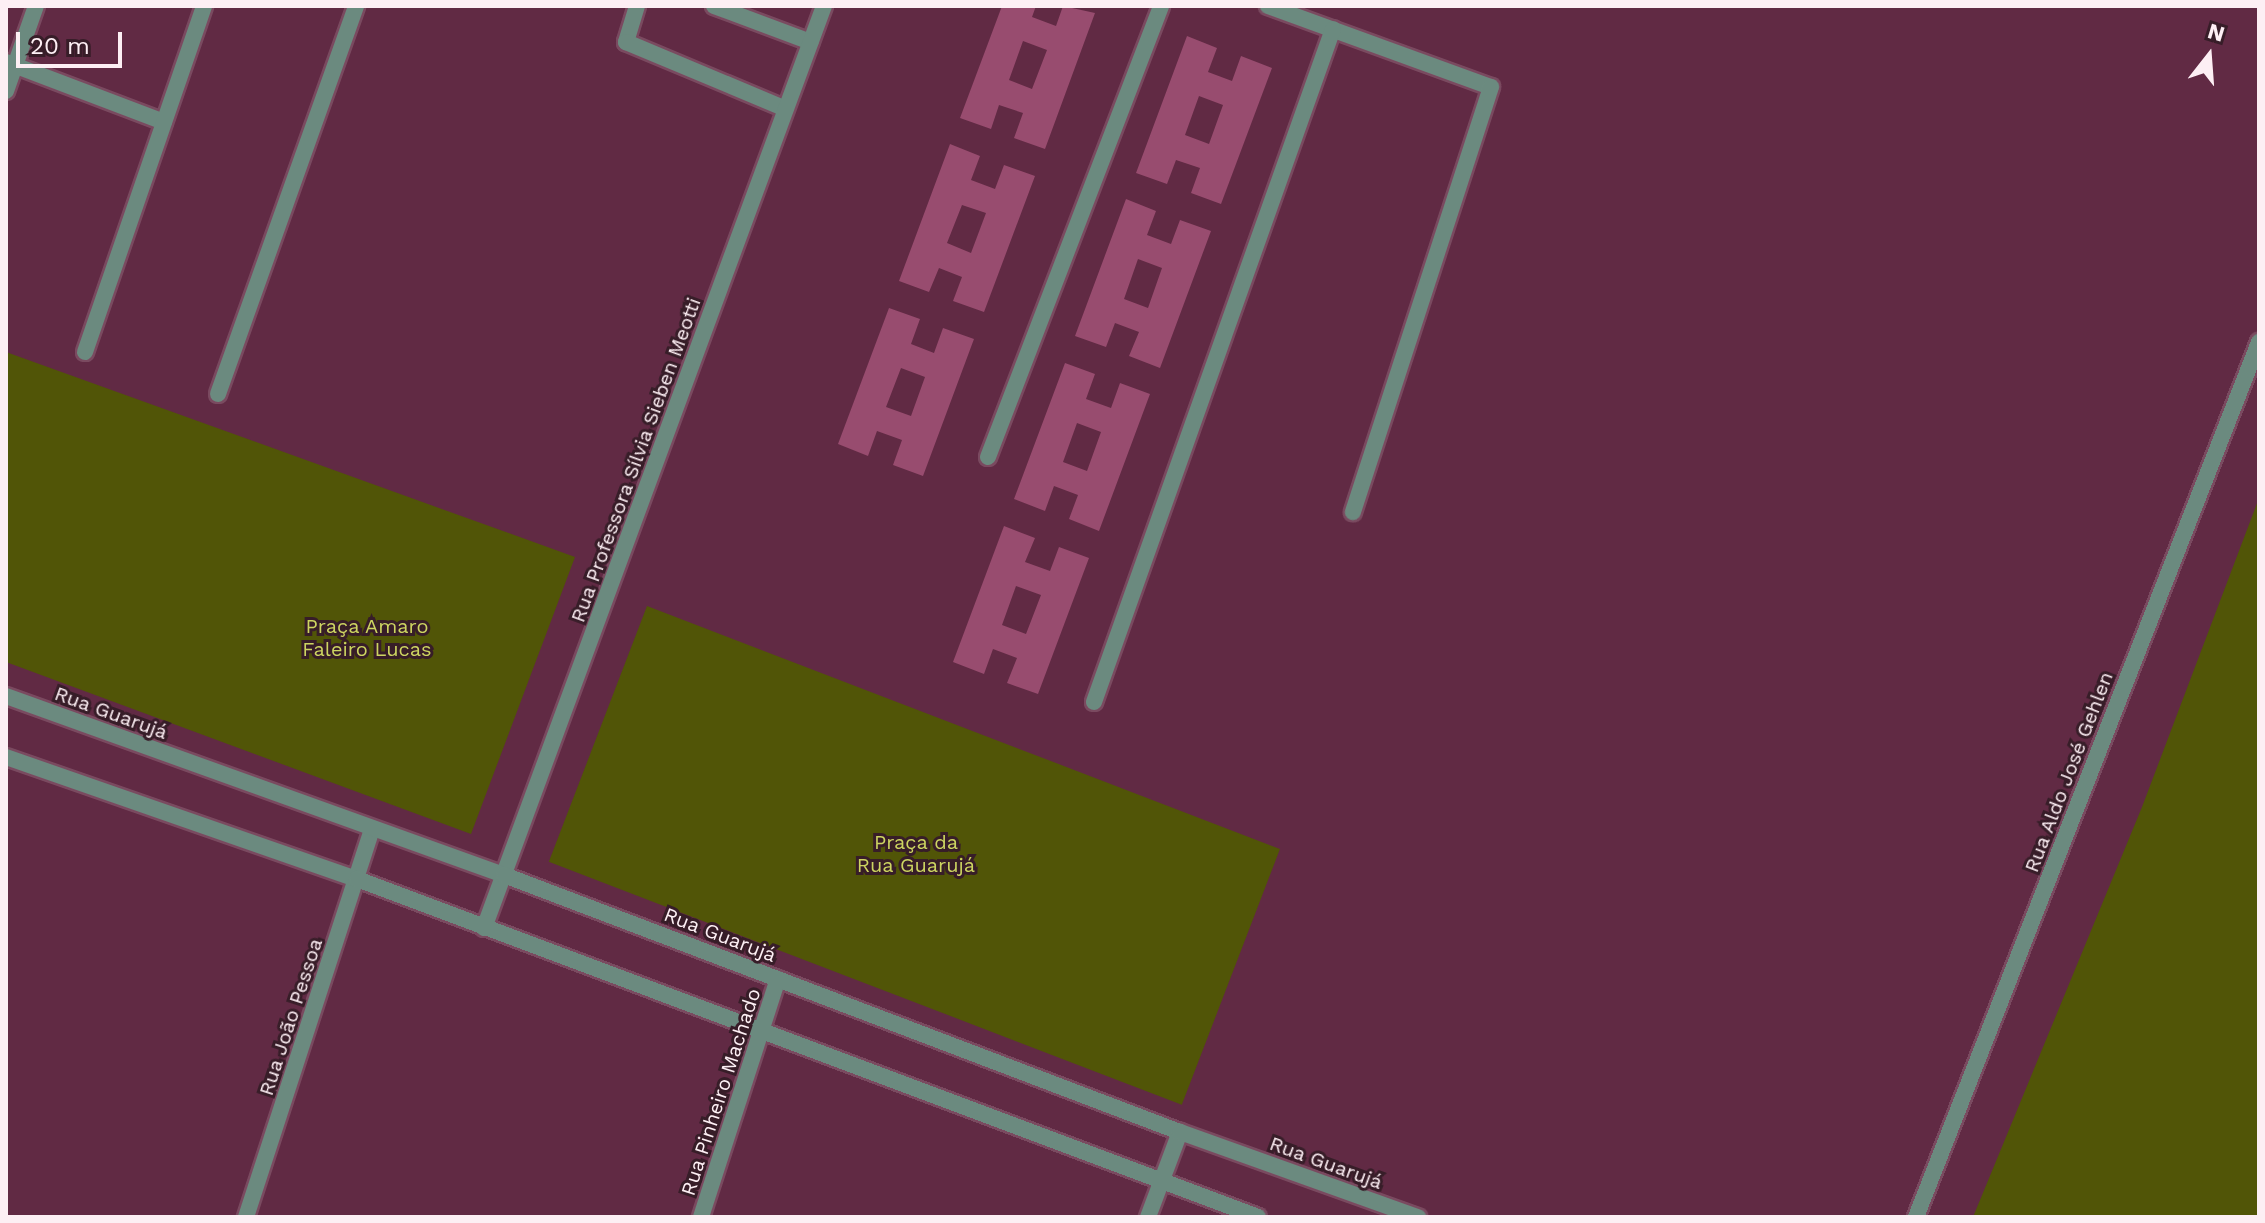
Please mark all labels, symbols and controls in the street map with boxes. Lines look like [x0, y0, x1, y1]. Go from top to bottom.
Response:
scale bar [20, 16, 126, 66]
north arrow [2169, 16, 2249, 96]
text: N [2205, 18, 2228, 47]
text: 20 m [30, 32, 90, 60]
street label: Rua Professora Sílvia Sieben Meotti [566, 294, 706, 626]
park label: Praça Amaro Faleiro Lucas [302, 615, 432, 662]
street label: Rua Aldo José Gehlen [2019, 667, 2119, 877]
street label: Rua Guarujá [51, 681, 171, 745]
park label: Praça da Rua Guarujá [857, 830, 975, 877]
street label: Rua Guarujá [660, 903, 780, 967]
street label: Rua João Pessoa [254, 935, 328, 1099]
street label: Rua Pinheiro Machado [676, 985, 766, 1199]
street label: Rua Guarujá [1266, 1131, 1386, 1195]

